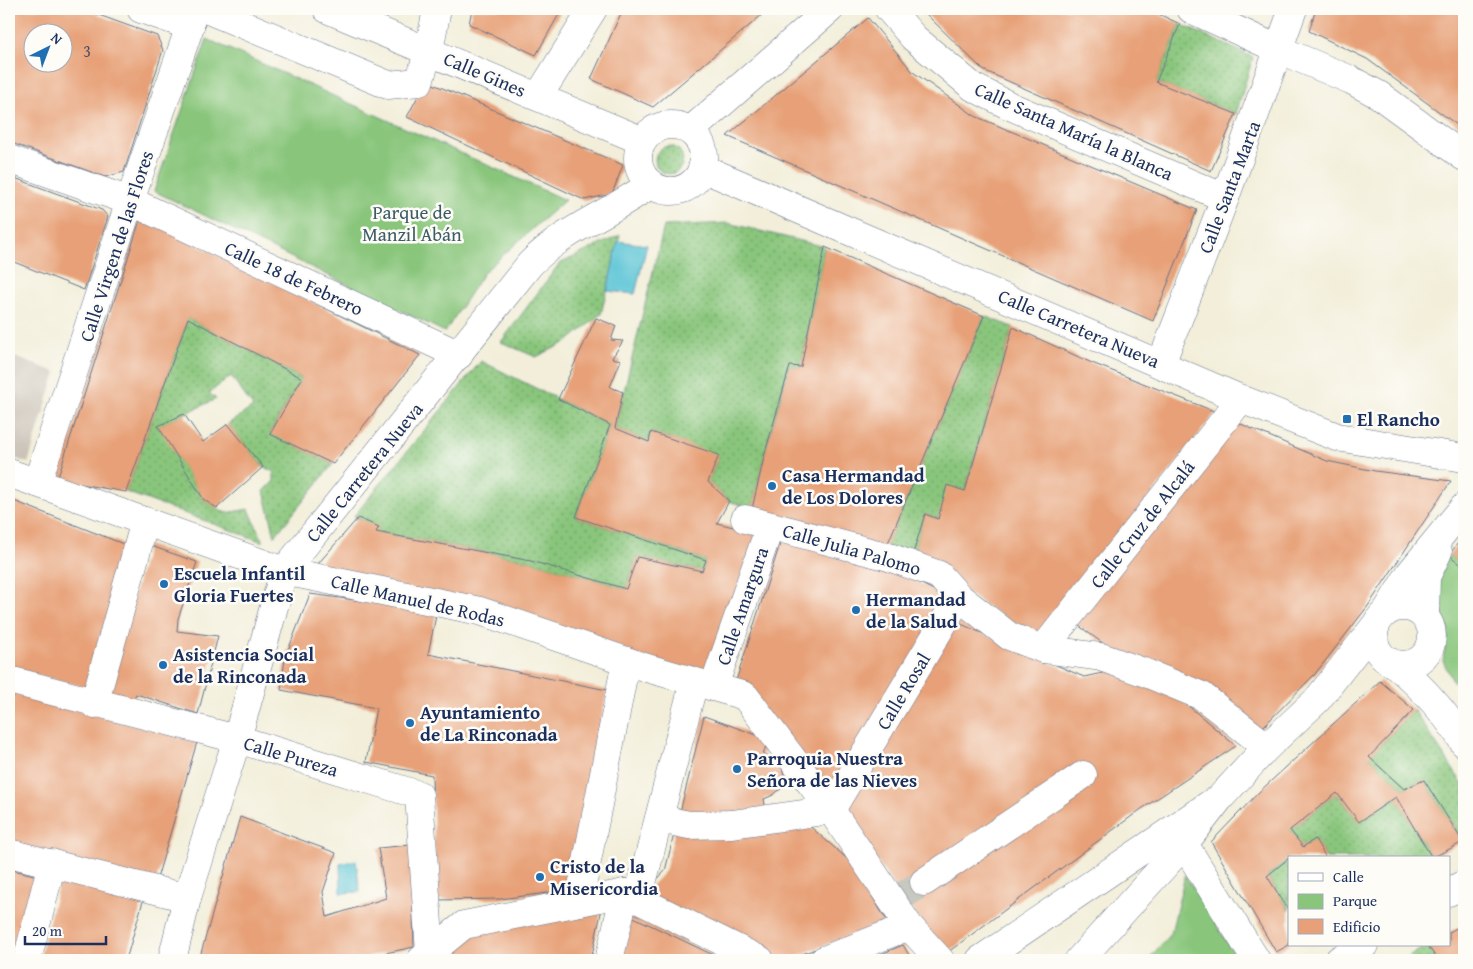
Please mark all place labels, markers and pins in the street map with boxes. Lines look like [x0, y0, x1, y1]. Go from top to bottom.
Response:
place label: El Rancho [1357, 405, 1440, 433]
marker: El Rancho [1341, 413, 1353, 425]
place label: Casa Hermandad de Los Dolores [782, 461, 925, 511]
marker: Casa Hermandad de Los Dolores [766, 480, 778, 492]
place label: Escuela Infantil Gloria Fuertes [174, 559, 305, 609]
marker: Escuela Infantil Gloria Fuertes [158, 578, 170, 590]
place label: Hermandad de la Salud [866, 585, 966, 635]
marker: Hermandad de la Salud [850, 604, 862, 616]
place label: Asistencia Social de la Rinconada [173, 640, 314, 690]
marker: Asistencia Social de la Rinconada [157, 659, 169, 671]
place label: Ayuntamiento de La Rinconada [420, 698, 558, 748]
marker: Ayuntamiento de La Rinconada [404, 717, 416, 729]
place label: Parroquia Nuestra Señora de las Nieves [747, 744, 917, 794]
marker: Parroquia Nuestra Señora de las Nieves [731, 763, 743, 775]
place label: Cristo de la Misericordia [550, 852, 659, 902]
marker: Cristo de la Misericordia [534, 871, 546, 883]

